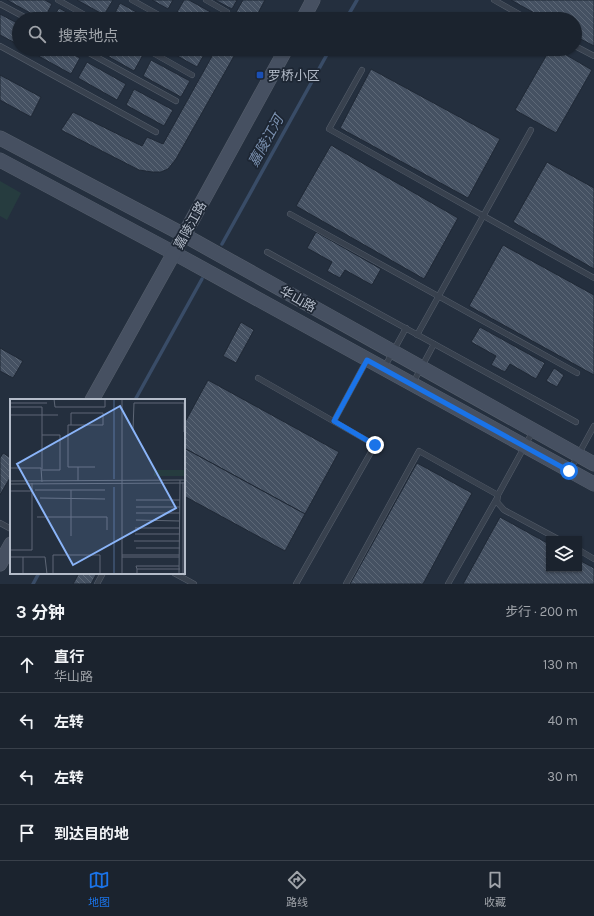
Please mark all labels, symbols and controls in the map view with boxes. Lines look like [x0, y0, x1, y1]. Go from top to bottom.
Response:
search box [12, 12, 582, 56]
icon: search [26, 23, 48, 45]
text: 搜索地点 [58, 27, 118, 45]
place label: 罗桥小区 [268, 68, 320, 83]
marker: 罗桥小区 [255, 70, 265, 80]
water label: 嘉陵江河 [245, 110, 288, 170]
street label: 嘉陵江路 [171, 199, 209, 251]
street label: 华山路 [277, 283, 319, 315]
inset map [10, 399, 185, 574]
route end [366, 436, 384, 454]
route start [560, 462, 578, 480]
map controls [546, 536, 582, 572]
button: layers [546, 536, 582, 572]
text: 3 分钟 [16, 602, 65, 622]
text: 步行 · 200 m [505, 604, 578, 619]
text: 直行 [54, 648, 84, 666]
icon: ahead [16, 654, 38, 676]
text: 130 m [543, 657, 578, 672]
text: 华山路 [54, 669, 93, 684]
icon: left [16, 710, 38, 732]
text: 左转 [54, 713, 84, 731]
text: 40 m [548, 713, 578, 728]
icon: left [16, 766, 38, 788]
text: 左转 [54, 769, 84, 787]
text: 30 m [547, 769, 578, 784]
icon: arrive [16, 822, 38, 844]
text: 到达目的地 [54, 825, 129, 843]
tab: 地图 [88, 869, 110, 909]
tab: 路线 [286, 869, 308, 909]
tab: 收藏 [484, 869, 506, 909]

